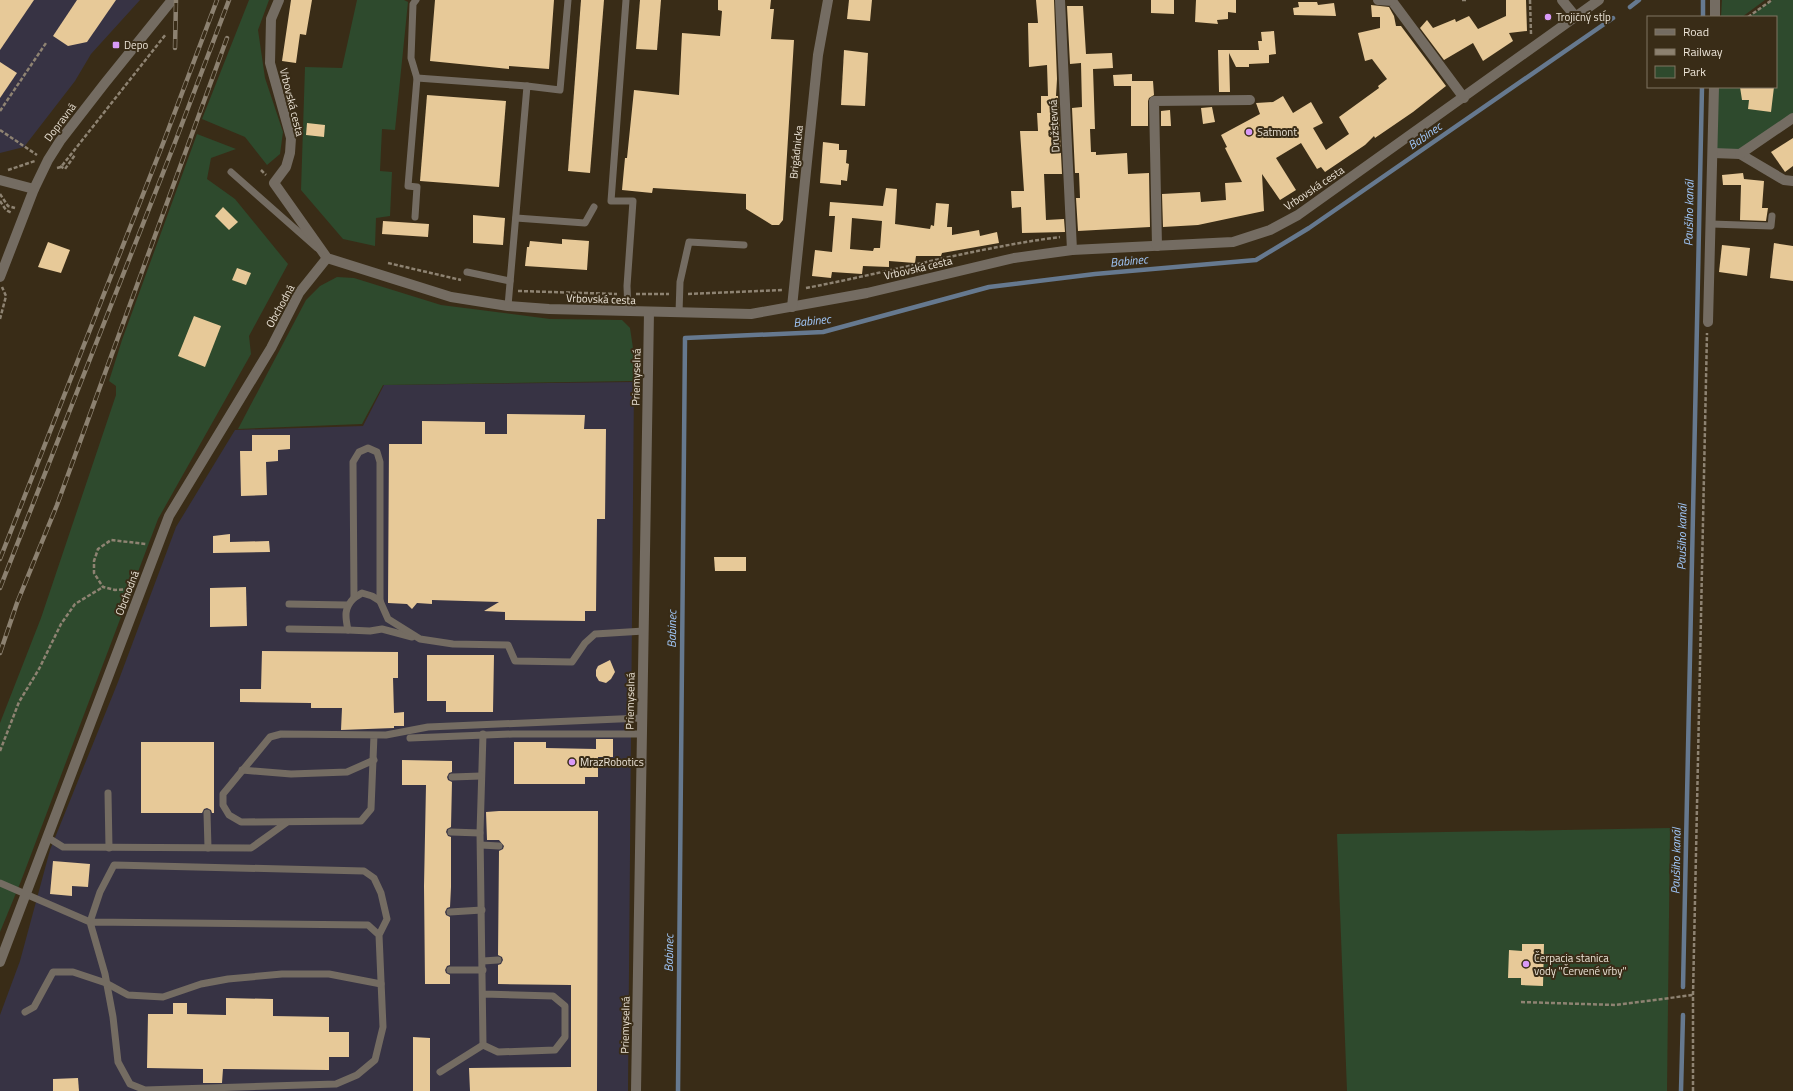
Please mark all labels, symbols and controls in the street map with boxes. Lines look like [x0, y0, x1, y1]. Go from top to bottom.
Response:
place label: Trojičný stĺp [1556, 9, 1611, 25]
marker: Trojičný stĺp [1543, 12, 1553, 22]
legend [1647, 16, 1777, 88]
text: Road [1683, 22, 1709, 41]
place label: Depo [124, 37, 148, 53]
marker: Depo [111, 40, 121, 50]
text: Railway [1683, 42, 1723, 61]
text: Park [1683, 62, 1706, 81]
street label: Vrbovská cesta [276, 66, 308, 138]
street label: Dopravná [40, 99, 80, 145]
street label: Družstevná [1045, 99, 1063, 153]
water label: Babinec [1404, 116, 1447, 154]
street label: Brigádnicka [785, 124, 807, 180]
place label: Satmont [1257, 124, 1297, 140]
marker: Satmont [1244, 127, 1254, 137]
street label: Vrbovská cesta [1281, 162, 1348, 214]
water label: Paušiho kanál [1678, 178, 1699, 246]
water label: Babinec [1109, 249, 1150, 272]
street label: Vrbovská cesta [882, 252, 954, 284]
street label: Obchodná [262, 281, 299, 330]
street label: Vrbovská cesta [566, 290, 637, 308]
water label: Babinec [792, 309, 833, 332]
street label: Priemyselná [628, 348, 645, 406]
water label: Paušiho kanál [1671, 502, 1692, 570]
street label: Obchodná [111, 568, 143, 618]
water label: Babinec [662, 609, 681, 648]
street label: Priemyselná [622, 672, 639, 730]
place label: MrazRobotics [580, 754, 644, 770]
marker: MrazRobotics [567, 757, 577, 767]
water label: Paušiho kanál [1665, 826, 1686, 894]
water label: Babinec [659, 933, 678, 972]
place label: Čerpacia stanica vody "Červené vŕby" [1534, 950, 1627, 979]
marker: Čerpacia stanica vody "Červené vŕby" [1521, 959, 1531, 969]
street label: Priemyselná [617, 996, 634, 1054]

